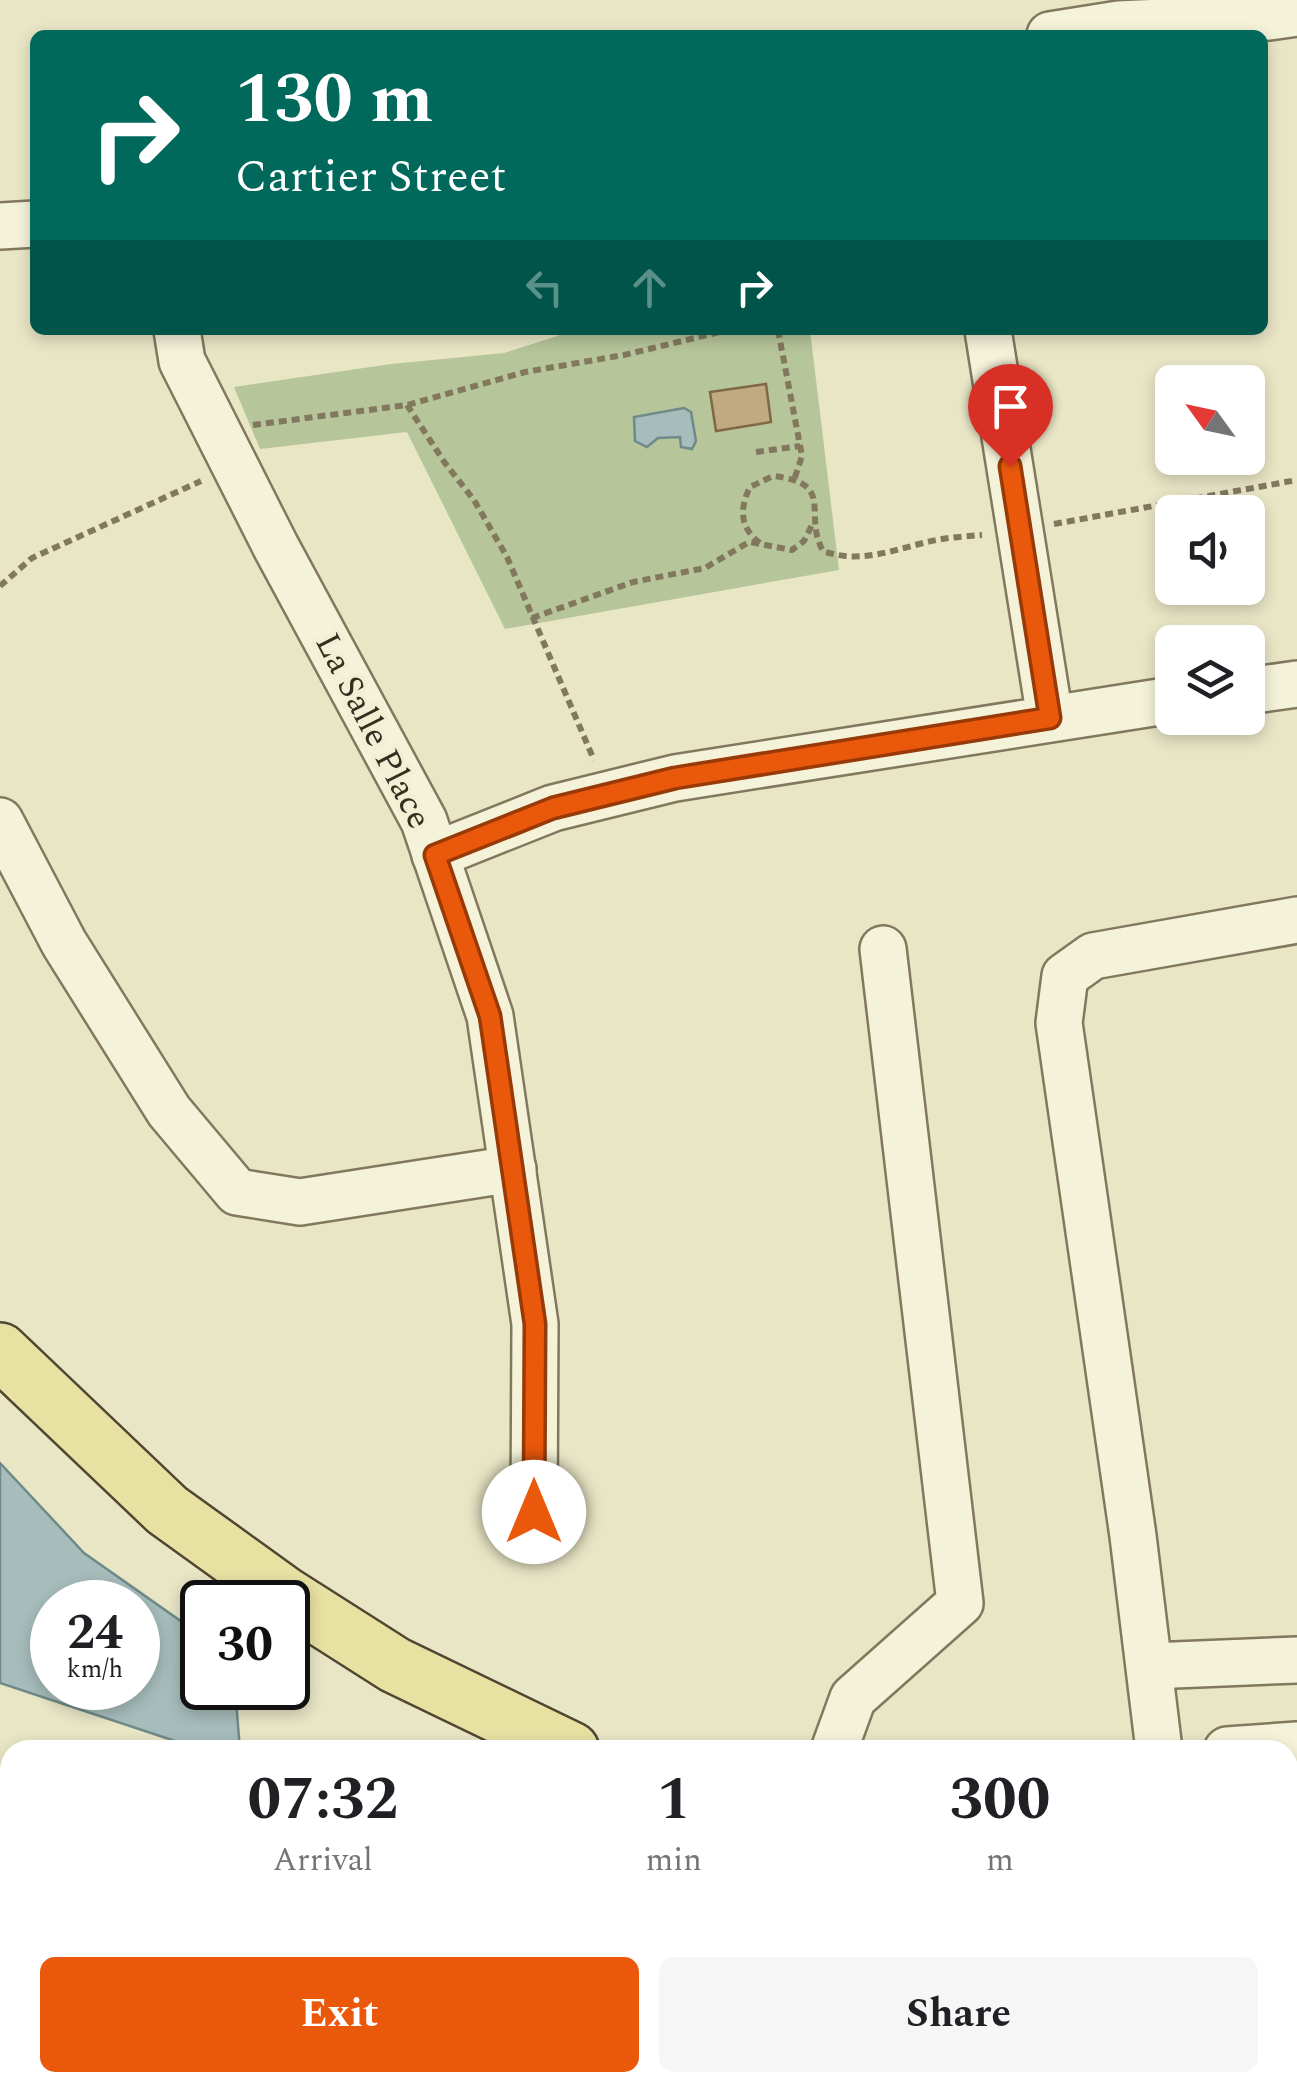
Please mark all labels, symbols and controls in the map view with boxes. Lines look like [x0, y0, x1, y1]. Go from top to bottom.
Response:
text: 130 m [235, 47, 433, 153]
icon: right [70, 70, 200, 200]
text: Cartier Street [235, 143, 507, 212]
icon: left [517, 260, 572, 315]
icon: ahead [622, 260, 677, 315]
icon: right [727, 260, 782, 315]
pin [968, 364, 1053, 467]
north arrow [1155, 365, 1265, 475]
map controls [1155, 365, 1265, 735]
icon: arrive [983, 379, 1038, 434]
button: sound [1155, 495, 1265, 605]
street label: La Salle Place [301, 624, 445, 838]
button: layers [1155, 625, 1265, 735]
position arrow [482, 1460, 586, 1564]
speed limit sign: 30 [180, 1580, 310, 1710]
text: 24 [67, 1595, 123, 1671]
text: km/h [67, 1651, 123, 1689]
text: 07:32 [248, 1754, 398, 1846]
text: 1 [657, 1754, 691, 1846]
text: 300 [949, 1754, 1050, 1846]
text: Arrival [273, 1836, 373, 1885]
text: min [646, 1836, 702, 1885]
text: m [986, 1836, 1014, 1885]
button: Exit [40, 1957, 639, 2072]
button: Share [659, 1957, 1258, 2072]

